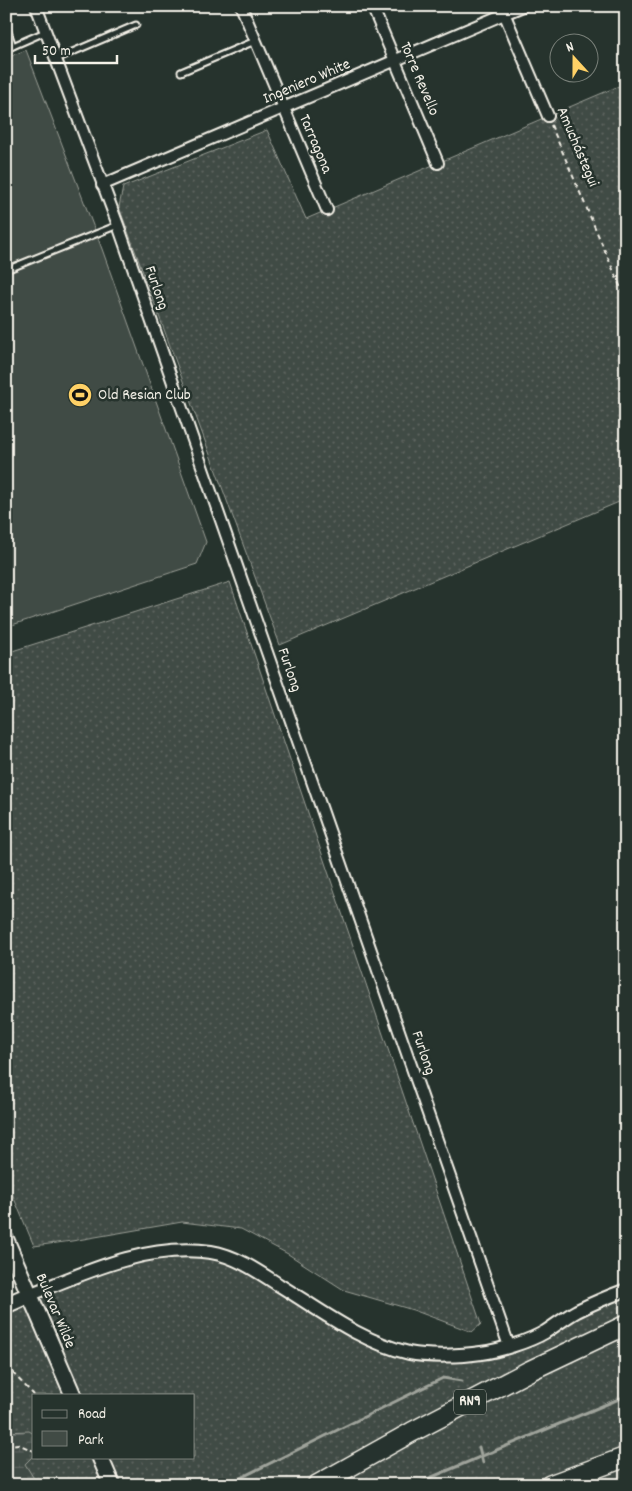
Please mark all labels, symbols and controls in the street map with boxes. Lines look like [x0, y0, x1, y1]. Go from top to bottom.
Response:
scale bar [35, 32, 118, 64]
north arrow [550, 32, 600, 82]
text: N [563, 37, 577, 58]
street label: Torre Revello [393, 39, 445, 119]
text: 50 m [42, 41, 71, 63]
street label: Ingeniero White [260, 53, 354, 111]
street label: Amuchástegui [550, 103, 604, 191]
street label: Tarragona [292, 111, 338, 178]
street label: Furlong [138, 263, 174, 313]
sports icon: Old Resian Club [67, 382, 93, 408]
place label: Old Resian Club [98, 384, 191, 407]
street label: Furlong [271, 645, 307, 695]
street label: Furlong [405, 1028, 441, 1078]
street label: Bulevar Wilde [29, 1270, 81, 1352]
road number: RN9 [454, 1390, 486, 1414]
legend [32, 1394, 195, 1458]
text: Road [78, 1404, 106, 1426]
text: Park [78, 1430, 104, 1452]

